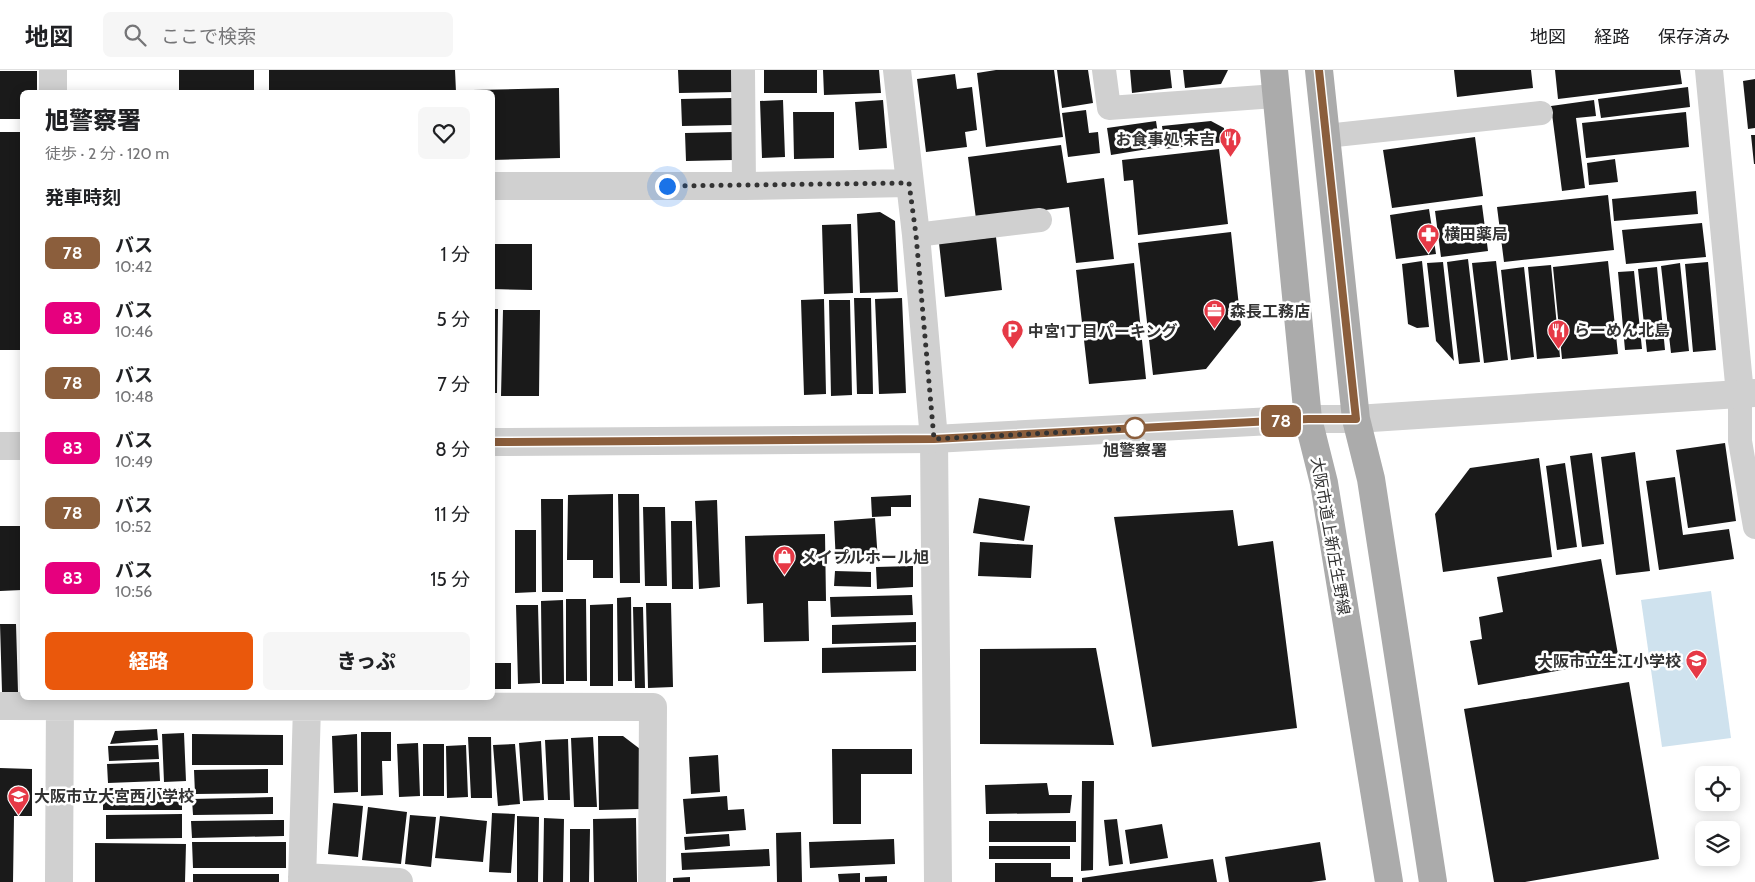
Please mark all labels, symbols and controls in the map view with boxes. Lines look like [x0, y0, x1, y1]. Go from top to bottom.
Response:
search box [103, 12, 453, 57]
icon: search [121, 21, 149, 49]
text: 地図 [25, 22, 73, 51]
text: ここで検索 [161, 25, 256, 48]
text: 地図 [1530, 26, 1566, 48]
text: 経路 [1594, 26, 1630, 48]
text: 保存済み [1658, 26, 1730, 48]
text: 旭警察署 [45, 106, 141, 135]
button: heart [418, 107, 470, 159]
restaurant icon: お食事処 末吉 [1219, 127, 1243, 158]
place label: お食事処 末吉 [1115, 130, 1215, 149]
text: 徒歩 · 2 分 · 120 m [45, 144, 169, 163]
your location [655, 174, 680, 199]
text: 発車時刻 [45, 186, 121, 209]
pharmacy icon: 横田薬局 [1416, 222, 1440, 253]
place label: 横田薬局 [1444, 225, 1508, 244]
text: バス [115, 234, 153, 257]
text: 78 [62, 242, 83, 264]
text: 1 分 [441, 243, 470, 266]
text: 10:42 [115, 257, 152, 276]
text: バス [115, 299, 153, 322]
office icon: 森長工務店 [1202, 299, 1226, 330]
place label: 森長工務店 [1230, 302, 1310, 321]
text: 83 [62, 307, 83, 329]
text: 5 分 [436, 308, 470, 331]
restaurant icon: らーめん北島 [1546, 318, 1570, 349]
parking icon: 中宮1丁目パーキング [1000, 319, 1024, 350]
place label: らーめん北島 [1574, 321, 1670, 340]
text: 10:46 [115, 322, 153, 341]
place label: 中宮1丁目パーキング [1028, 322, 1177, 341]
text: バス [115, 364, 153, 387]
text: 78 [62, 372, 83, 394]
text: 7 分 [437, 373, 470, 396]
text: 10:48 [115, 387, 154, 406]
line badge: 78 [1258, 405, 1304, 437]
text: 78 [1271, 410, 1291, 432]
marker: 旭警察署 [1124, 417, 1146, 439]
text: バス [115, 429, 153, 452]
text: 83 [62, 437, 83, 459]
text: 8 分 [435, 438, 470, 461]
place label: 旭警察署 [1103, 441, 1167, 460]
text: 10:49 [115, 452, 153, 471]
street label: 大阪市道上新庄生野線 [1307, 456, 1354, 617]
text: バス [115, 494, 153, 517]
text: 78 [62, 502, 83, 524]
text: 11 分 [434, 503, 470, 526]
text: 10:52 [115, 517, 152, 536]
shop icon: メイプルホール旭 [773, 545, 797, 576]
place label: メイプルホール旭 [801, 548, 929, 567]
text: バス [115, 559, 153, 582]
text: 83 [62, 567, 83, 589]
text: 15 分 [430, 568, 470, 591]
text: 10:56 [115, 582, 152, 601]
button: 経路 [45, 632, 253, 690]
button: きっぷ [263, 632, 470, 690]
school or university icon: 大阪市立生江小学校 [1685, 649, 1709, 680]
place label: 大阪市立生江小学校 [1537, 652, 1681, 671]
map controls [1695, 766, 1740, 866]
button: locate [1695, 766, 1740, 811]
school or university icon: 大阪市立大宮西小学校 [6, 784, 30, 815]
place label: 大阪市立大宮西小学校 [34, 787, 194, 806]
button: layers [1695, 821, 1740, 866]

